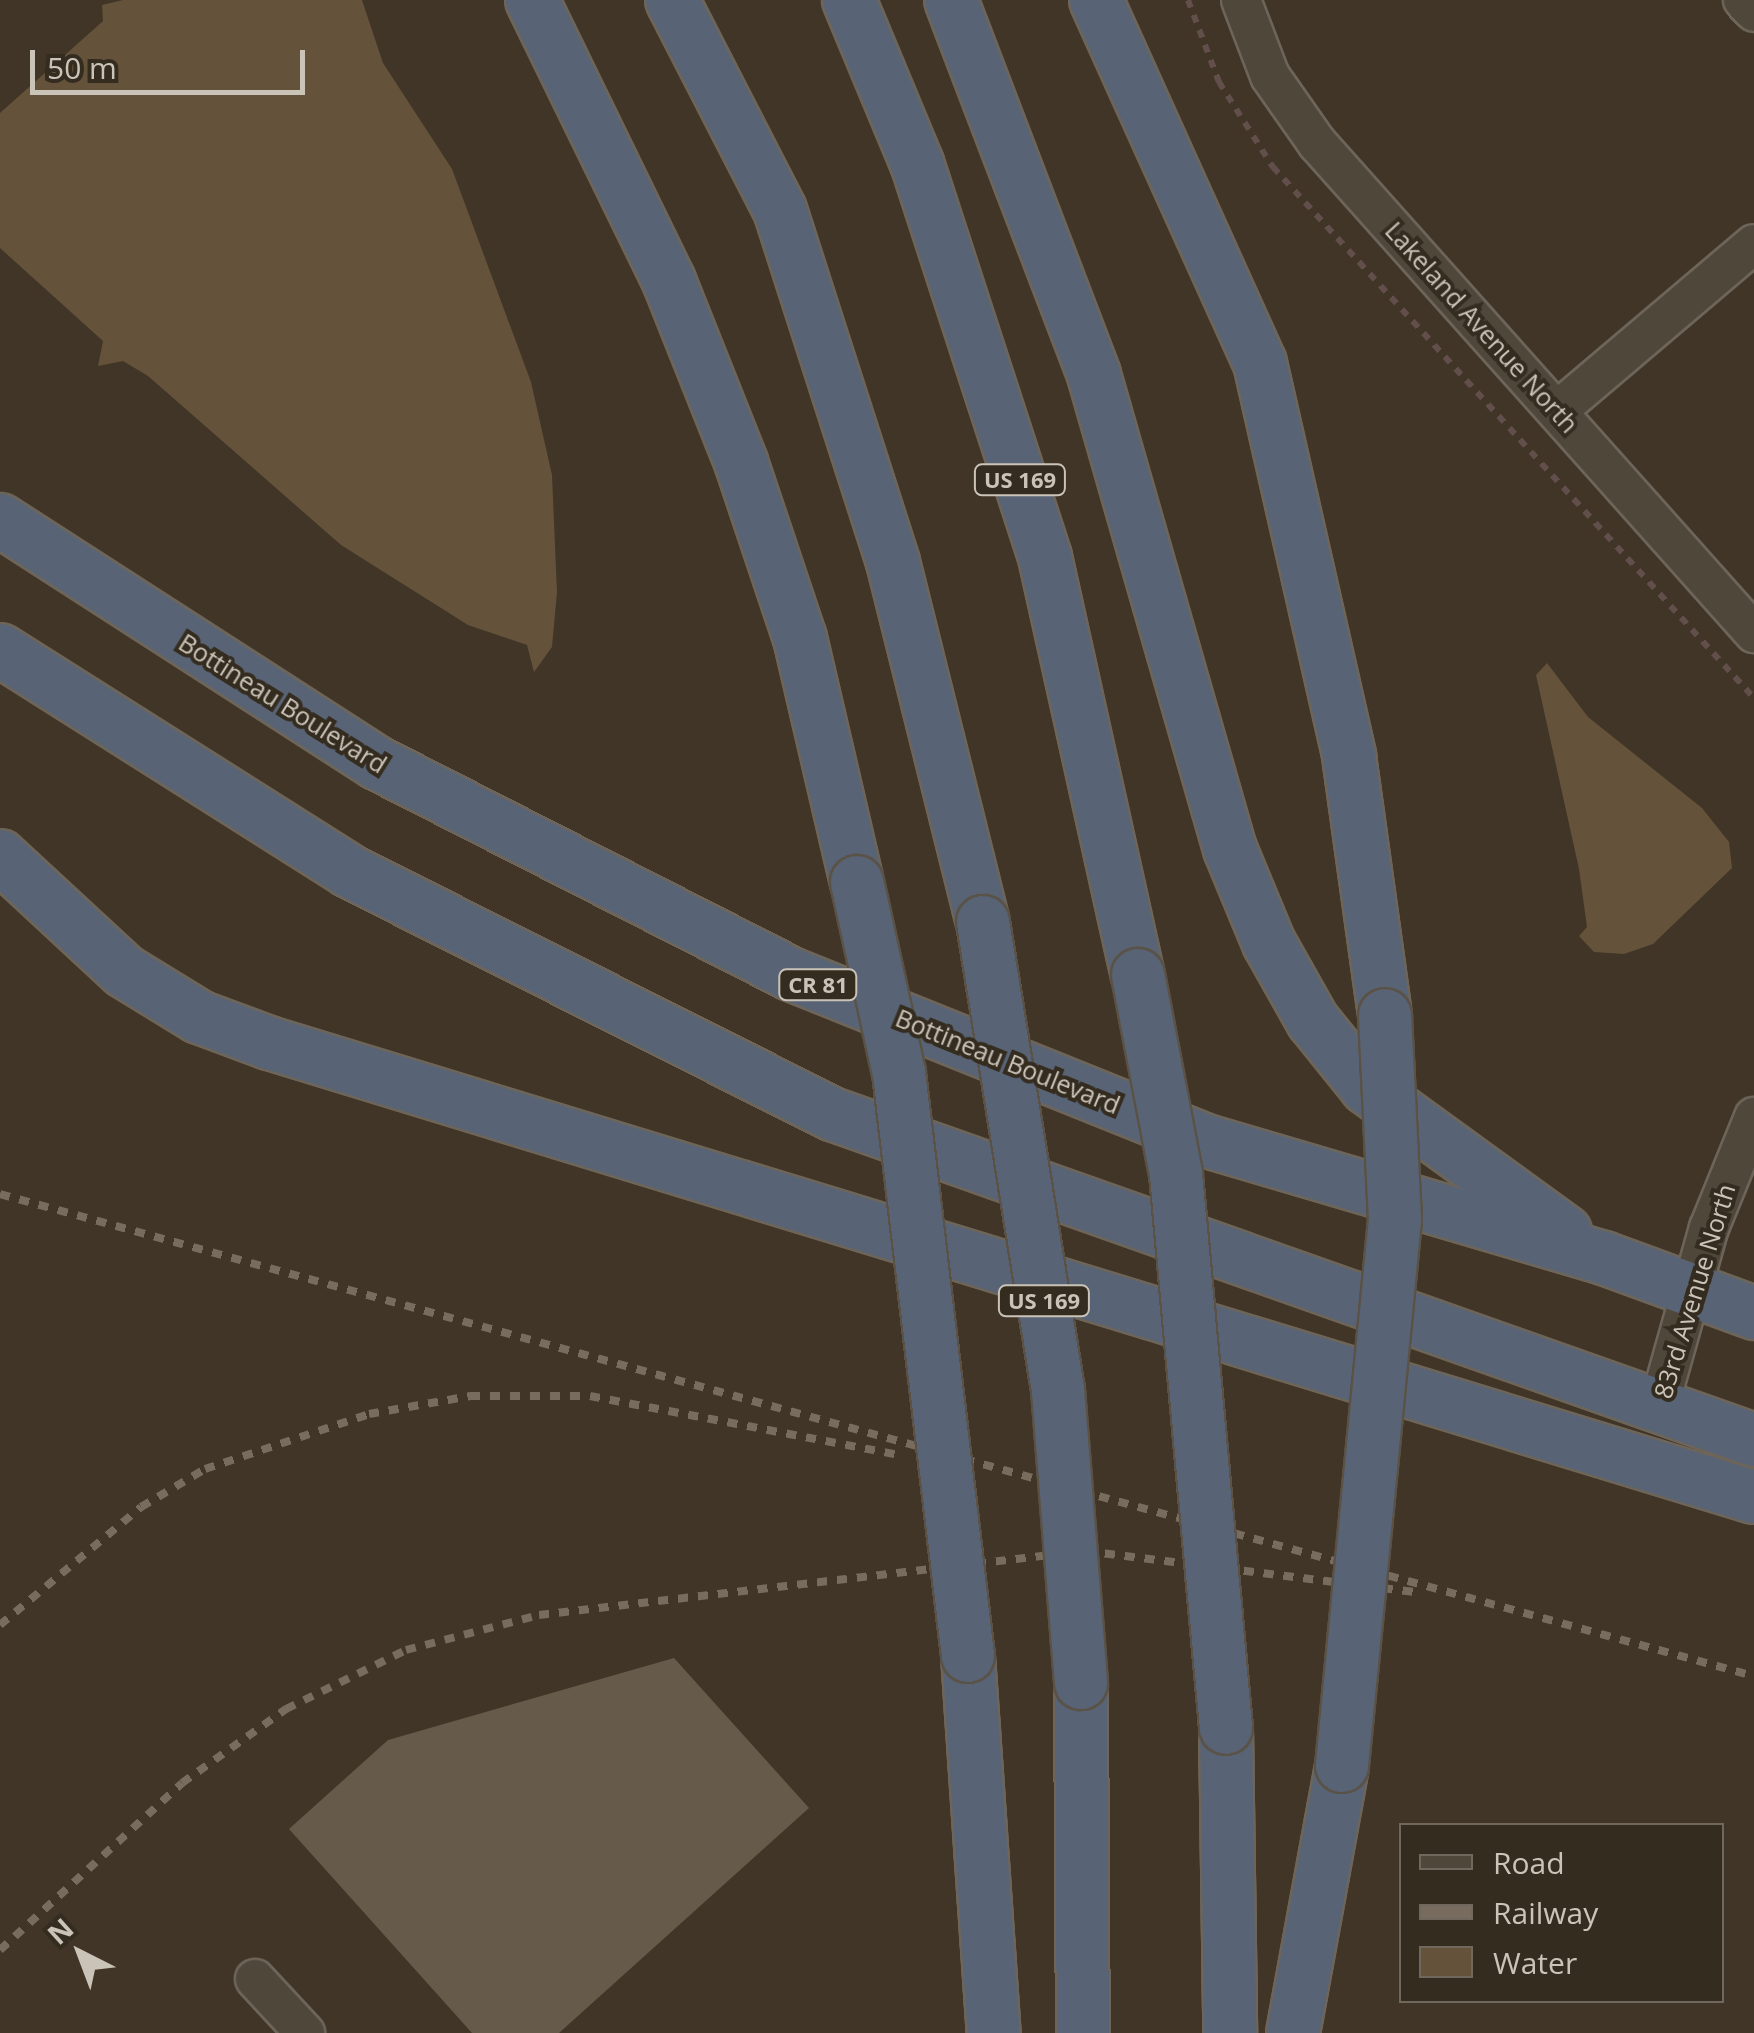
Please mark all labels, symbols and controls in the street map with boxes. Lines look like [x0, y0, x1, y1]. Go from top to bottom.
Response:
scale bar [35, 30, 310, 92]
text: 50 m [47, 47, 117, 88]
street label: Lakeland Avenue North [1379, 215, 1585, 439]
road number: US 169 [972, 463, 1068, 497]
street label: Bottineau Boulevard [174, 627, 392, 779]
road number: CR 81 [778, 968, 858, 1002]
street label: Bottineau Boulevard [892, 1002, 1124, 1120]
street label: 83rd Avenue North [1647, 1180, 1741, 1402]
road number: US 169 [996, 1284, 1092, 1318]
legend [1399, 1823, 1724, 2003]
text: Road [1493, 1842, 1565, 1883]
text: Railway [1493, 1892, 1598, 1933]
north arrow [30, 1903, 130, 2003]
text: N [39, 1909, 81, 1952]
text: Water [1493, 1942, 1577, 1983]

